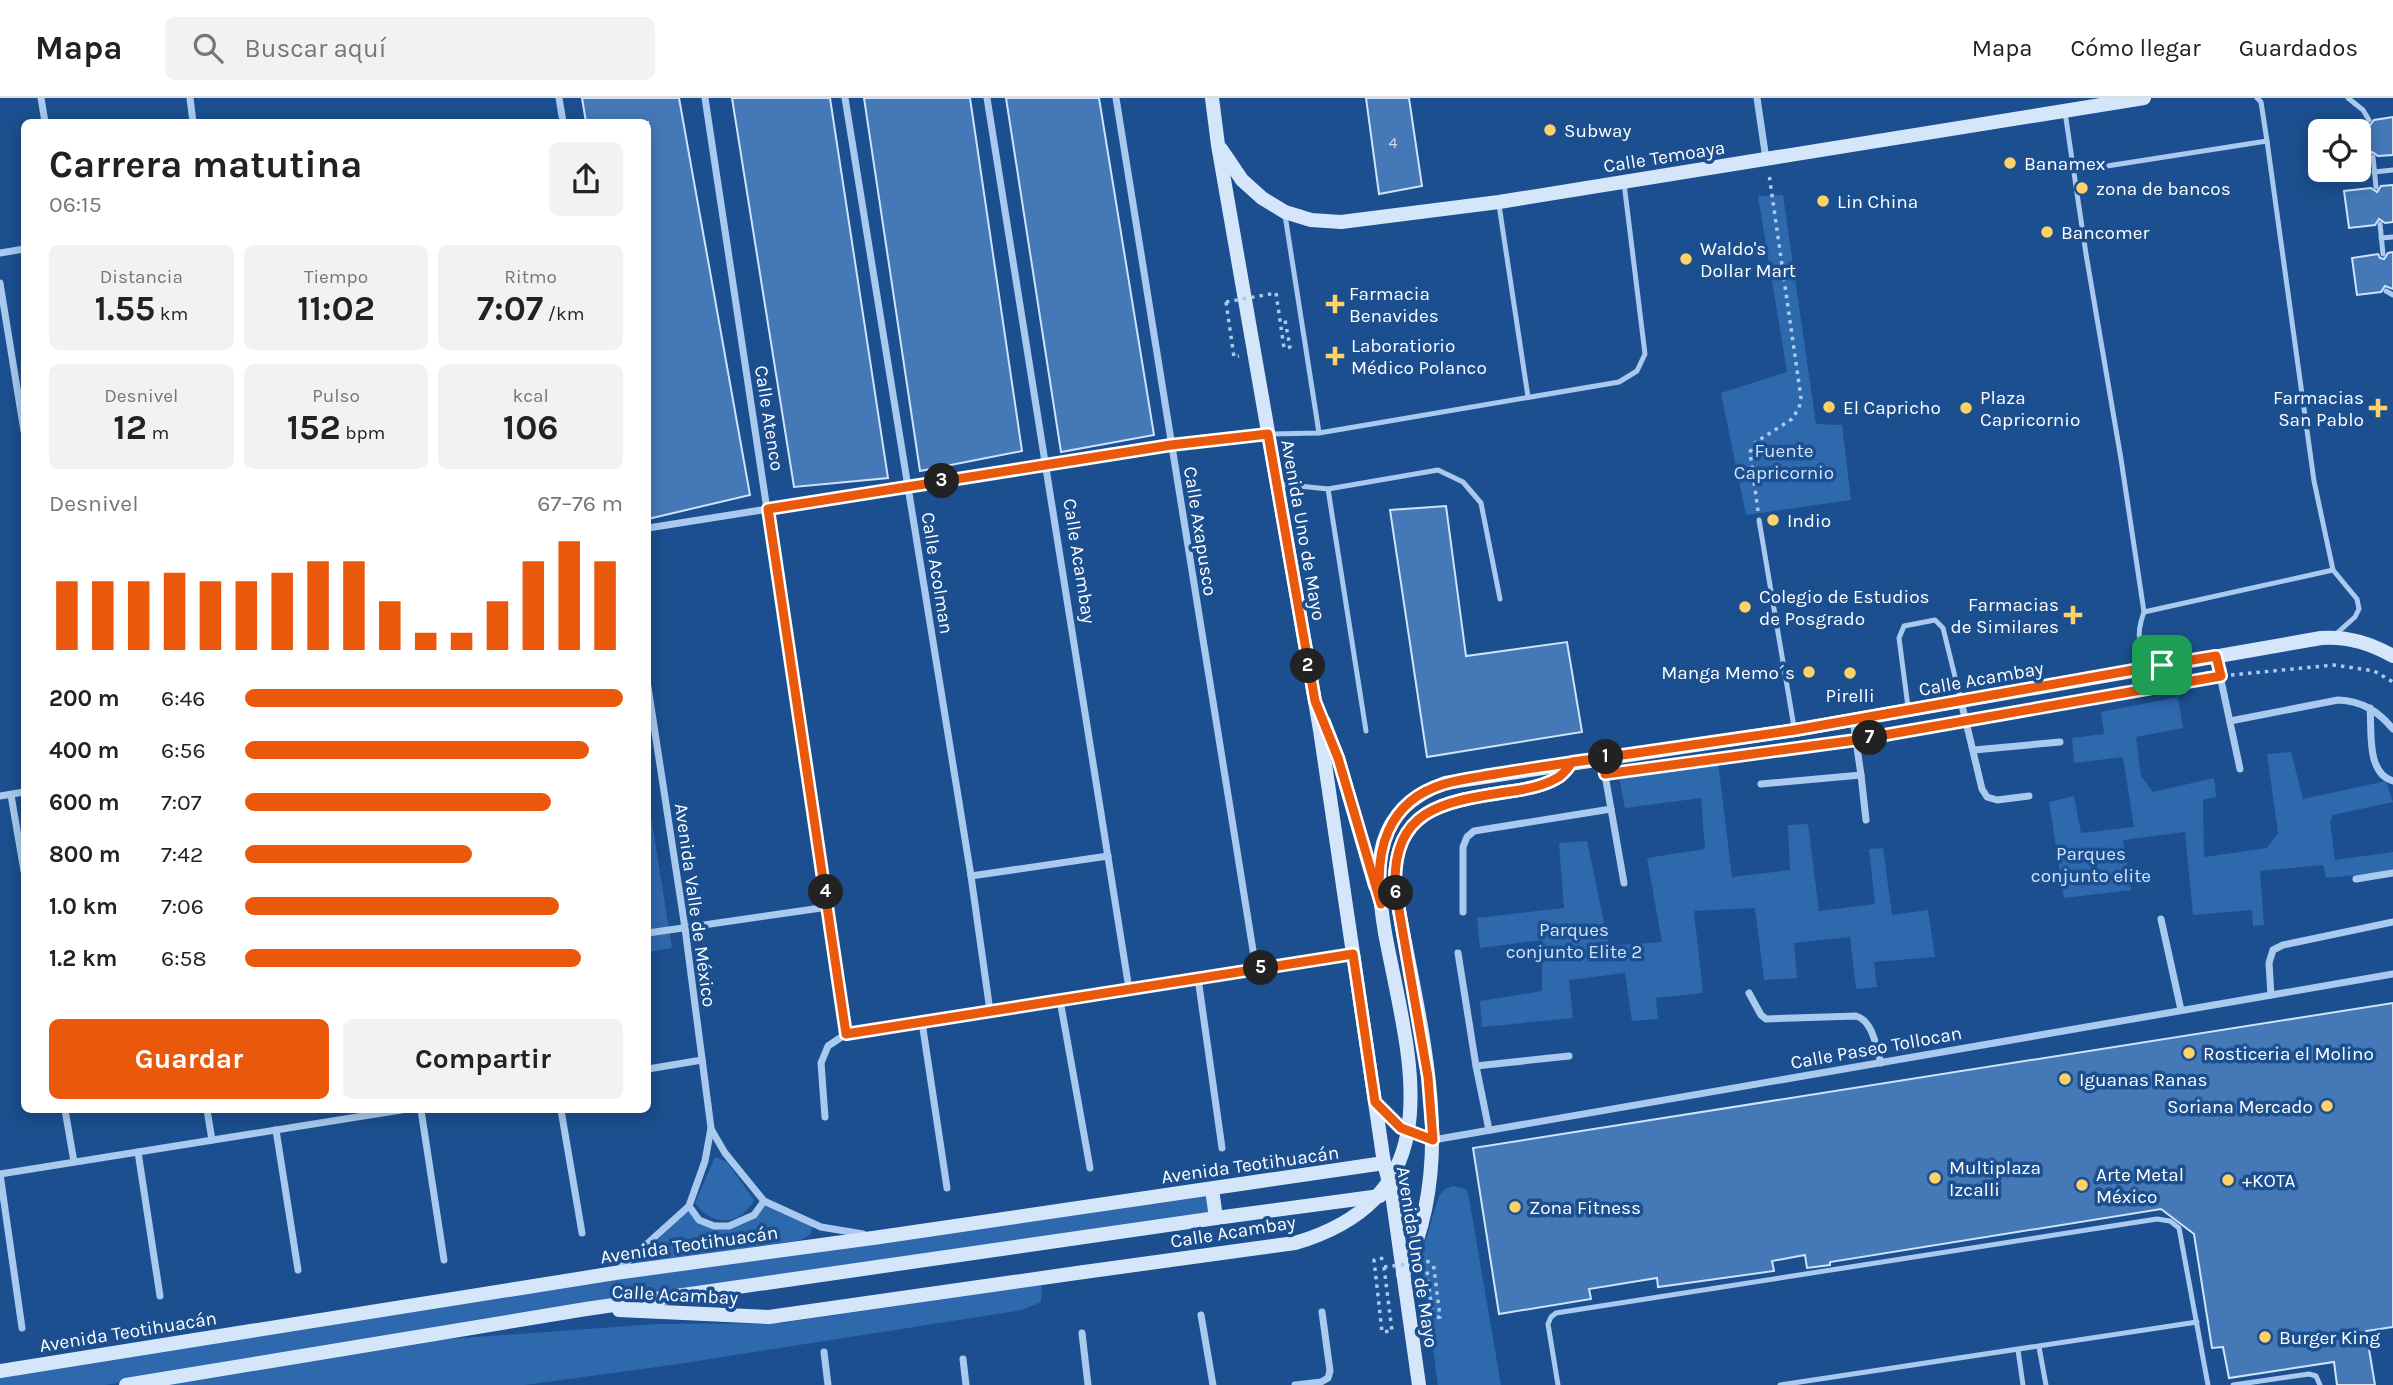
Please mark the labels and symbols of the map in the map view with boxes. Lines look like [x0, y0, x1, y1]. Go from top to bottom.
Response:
place label: Subway [1564, 120, 1631, 142]
marker: Subway [1542, 122, 1558, 138]
house number: 4 [1389, 133, 1398, 152]
street label: Calle Temoaya [1602, 137, 1727, 177]
place label: Banamex [2024, 153, 2106, 175]
marker: Banamex [2002, 155, 2018, 171]
place label: zona de bancos [2096, 178, 2231, 200]
marker: zona de bancos [2074, 180, 2090, 196]
place label: Lin China [1837, 191, 1918, 213]
marker: Lin China [1815, 193, 1831, 209]
place label: Bancomer [2061, 222, 2149, 244]
marker: Bancomer [2039, 224, 2055, 240]
place label: Waldo's Dollar Mart [1700, 238, 1796, 282]
marker: Waldo's Dollar Mart [1678, 251, 1694, 267]
place label: Farmacia Benavides [1349, 283, 1439, 327]
marker: Farmacia Benavides [1327, 296, 1343, 312]
place label: Laboratiorio Médico Polanco [1351, 335, 1487, 379]
marker: Laboratiorio Médico Polanco [1325, 346, 1345, 366]
street label: Calle Atenco [750, 364, 788, 472]
place label: Plaza Capricornio [1980, 387, 2080, 431]
place label: Farmacias San Pablo [2273, 387, 2364, 431]
place label: El Capricho [1843, 397, 1941, 419]
marker: El Capricho [1821, 399, 1837, 415]
marker: Plaza Capricornio [1958, 400, 1974, 416]
marker: Farmacias San Pablo [2370, 400, 2386, 416]
street label: Avenida Uno de Mayo [1276, 438, 1330, 622]
park label: Fuente Capricornio [1734, 440, 1834, 484]
pin: 3 [925, 464, 960, 498]
street label: Calle Axapusco [1179, 465, 1221, 598]
street label: Calle Acambay [1058, 497, 1100, 626]
place label: Indio [1787, 510, 1831, 532]
street label: Calle Acolman [917, 511, 958, 636]
marker: Indio [1765, 512, 1781, 528]
place label: Colegio de Estudios de Posgrado [1759, 586, 1930, 630]
place label: Farmacias de Similares [1951, 594, 2059, 638]
marker: Colegio de Estudios de Posgrado [1737, 599, 1753, 615]
marker: Farmacias de Similares [2065, 607, 2081, 623]
pin [2132, 635, 2192, 695]
pin: 2 [1290, 648, 1326, 684]
street label: Calle Acambay [1917, 657, 2046, 701]
place label: Manga Memo´s [1661, 662, 1795, 684]
marker: Manga Memo´s [1801, 664, 1817, 680]
marker: Pirelli [1842, 665, 1858, 681]
place label: Pirelli [1825, 685, 1875, 707]
pin: 7 [1853, 720, 1888, 756]
pin: 1 [1588, 740, 1624, 774]
street label: Avenida Valle de México [670, 802, 720, 1008]
park label: Parques conjunto elite [2031, 843, 2151, 887]
pin: 4 [808, 874, 844, 910]
pin: 6 [1378, 876, 1414, 910]
park label: Parques conjunto Elite 2 [1506, 919, 1642, 963]
pin: 5 [1244, 950, 1278, 986]
street label: Calle Paseo Tollocan [1789, 1022, 1964, 1074]
place label: Rosticeria el Molino [2203, 1043, 2374, 1065]
marker: Rosticeria el Molino [2181, 1045, 2197, 1061]
place label: Iguanas Ranas [2079, 1069, 2207, 1091]
marker: Iguanas Ranas [2057, 1071, 2073, 1087]
place label: Soriana Mercado [2167, 1096, 2313, 1118]
marker: Soriana Mercado [2319, 1098, 2335, 1114]
street label: Avenida Teotihuacán [1160, 1142, 1340, 1188]
place label: Multiplaza Izcalli [1949, 1157, 2041, 1201]
place label: Arte Metal México [2096, 1164, 2184, 1208]
street label: Avenida Uno de Mayo [1392, 1165, 1442, 1349]
marker: Multiplaza Izcalli [1927, 1170, 1943, 1186]
place label: +KOTA [2242, 1170, 2296, 1192]
marker: +KOTA [2220, 1172, 2236, 1188]
marker: Arte Metal México [2074, 1177, 2090, 1193]
place label: Zona Fitness [1529, 1197, 1641, 1219]
marker: Zona Fitness [1507, 1199, 1523, 1215]
street label: Calle Acambay [1169, 1211, 1298, 1253]
street label: Avenida Teotihuacán [599, 1222, 779, 1268]
street label: Calle Acambay [611, 1281, 739, 1309]
street label: Avenida Teotihuacán [38, 1307, 218, 1357]
place label: Burger King [2279, 1327, 2380, 1349]
marker: Burger King [2257, 1329, 2273, 1345]

